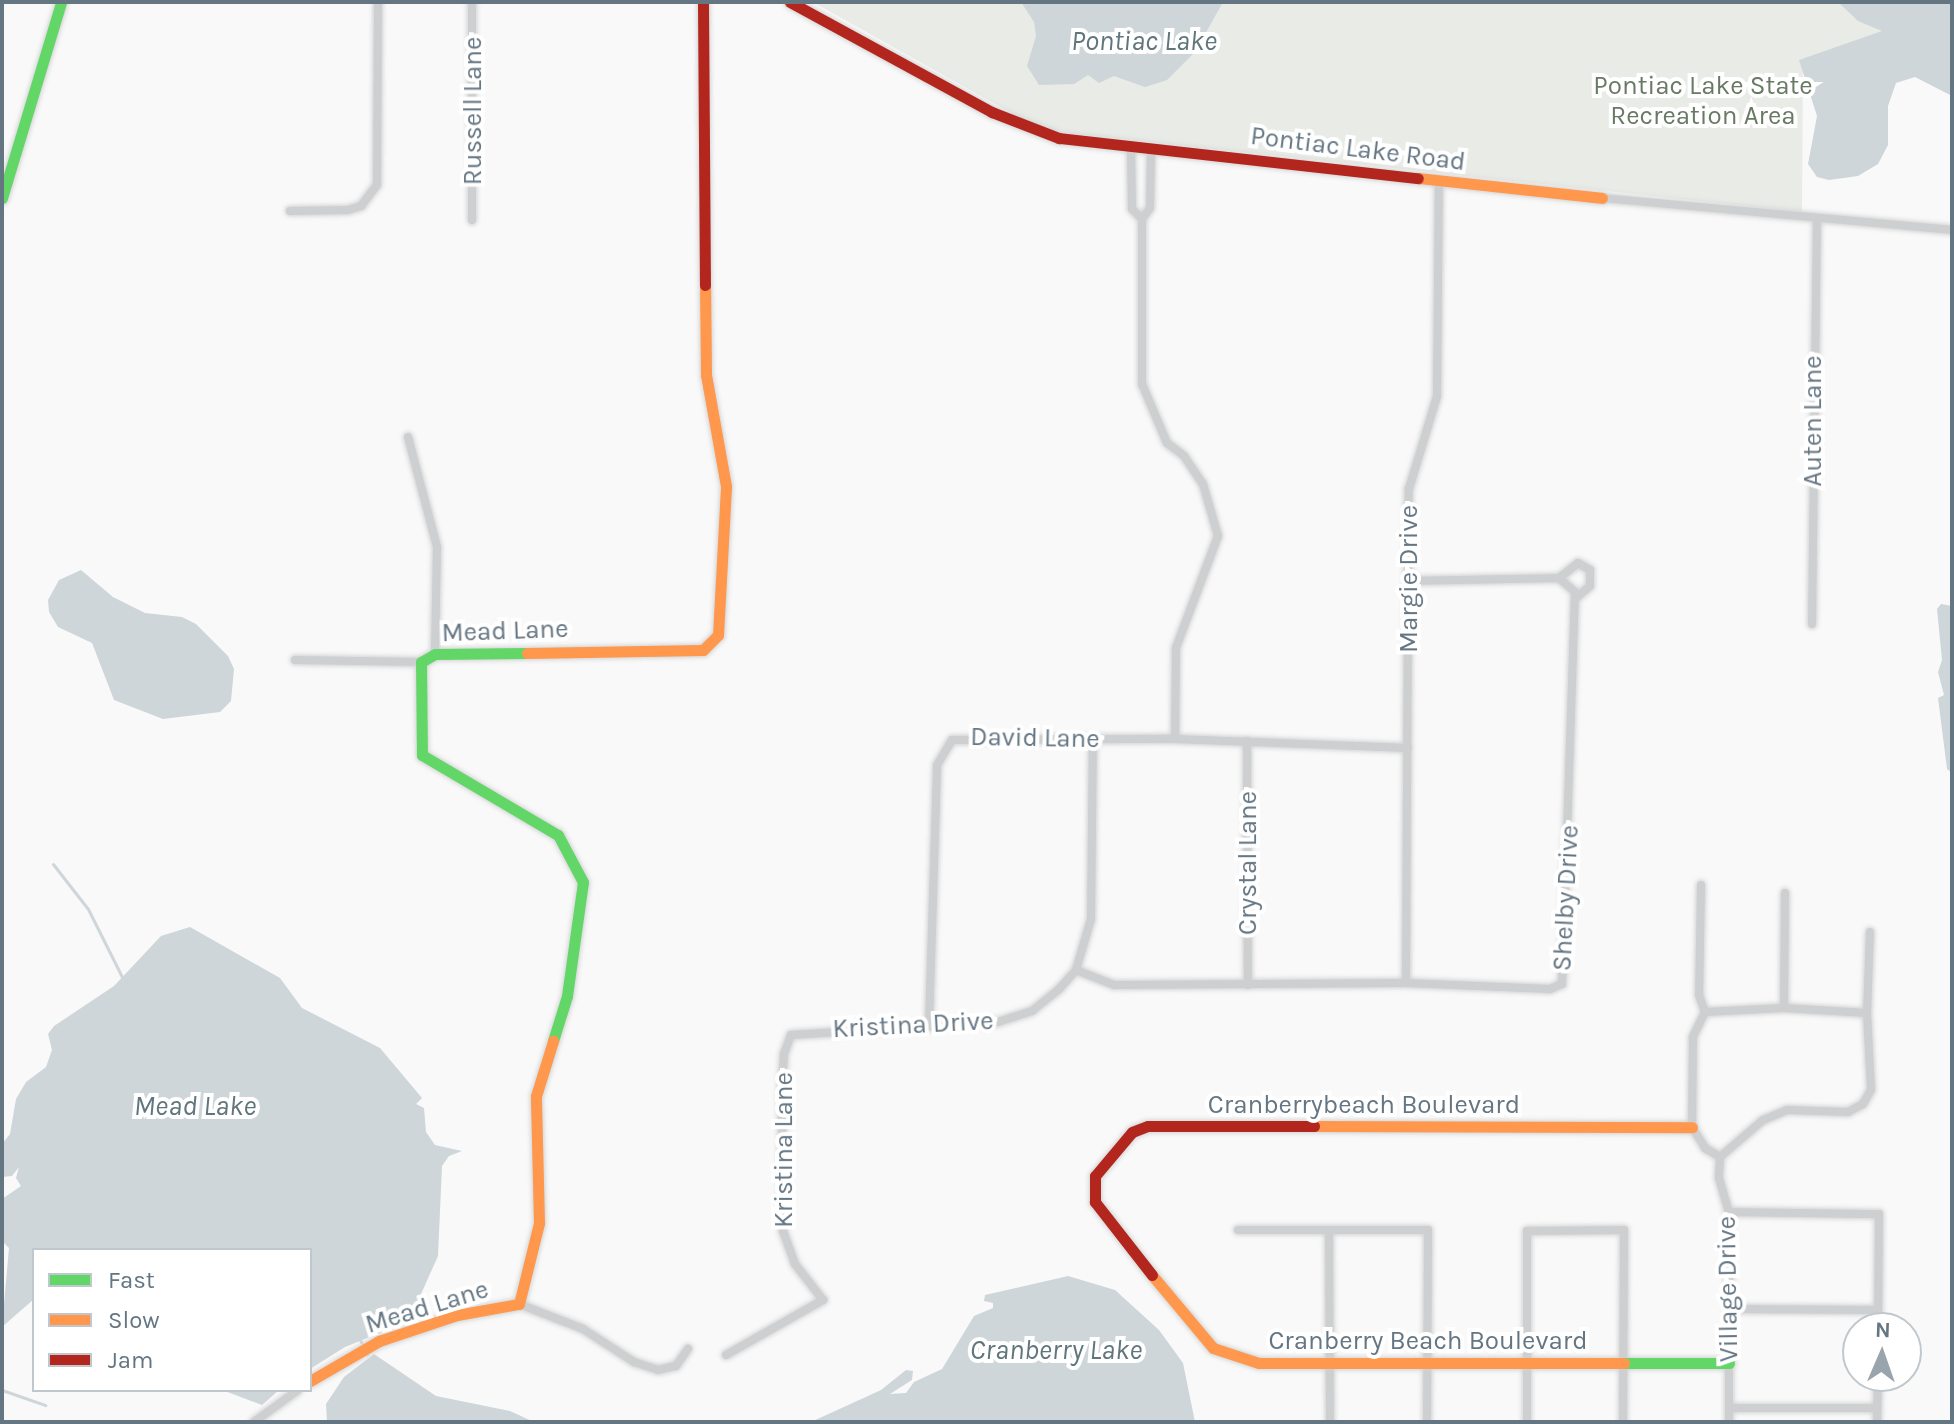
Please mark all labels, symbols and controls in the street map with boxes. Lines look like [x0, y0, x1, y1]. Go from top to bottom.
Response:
water label: Pontiac Lake [1071, 24, 1217, 58]
street label: Russell Lane [457, 37, 489, 185]
park label: Pontiac Lake State Recreation Area [1593, 70, 1813, 132]
street label: Pontiac Lake Road [1249, 120, 1467, 178]
street label: Auten Lane [1797, 355, 1829, 487]
street label: Margie Drive [1393, 505, 1425, 653]
street label: Mead Lane [441, 613, 569, 649]
street label: David Lane [970, 721, 1100, 755]
street label: Crystal Lane [1232, 791, 1264, 935]
street label: Shelby Drive [1547, 824, 1585, 972]
street label: Kristina Drive [832, 1005, 994, 1045]
street label: Kristina Lane [768, 1072, 800, 1228]
water label: Mead Lake [134, 1089, 256, 1123]
street label: Cranberrybeach Boulevard [1208, 1089, 1520, 1121]
street label: Village Drive [1711, 1216, 1745, 1362]
legend [32, 1248, 312, 1392]
text: Fast [108, 1266, 155, 1294]
street label: Mead Lane [362, 1274, 492, 1340]
text: Slow [108, 1306, 160, 1334]
north arrow [1842, 1312, 1922, 1392]
text: N [1874, 1317, 1891, 1343]
street label: Cranberry Beach Boulevard [1268, 1325, 1588, 1357]
water label: Cranberry Lake [970, 1333, 1142, 1367]
text: Jam [108, 1346, 153, 1374]

